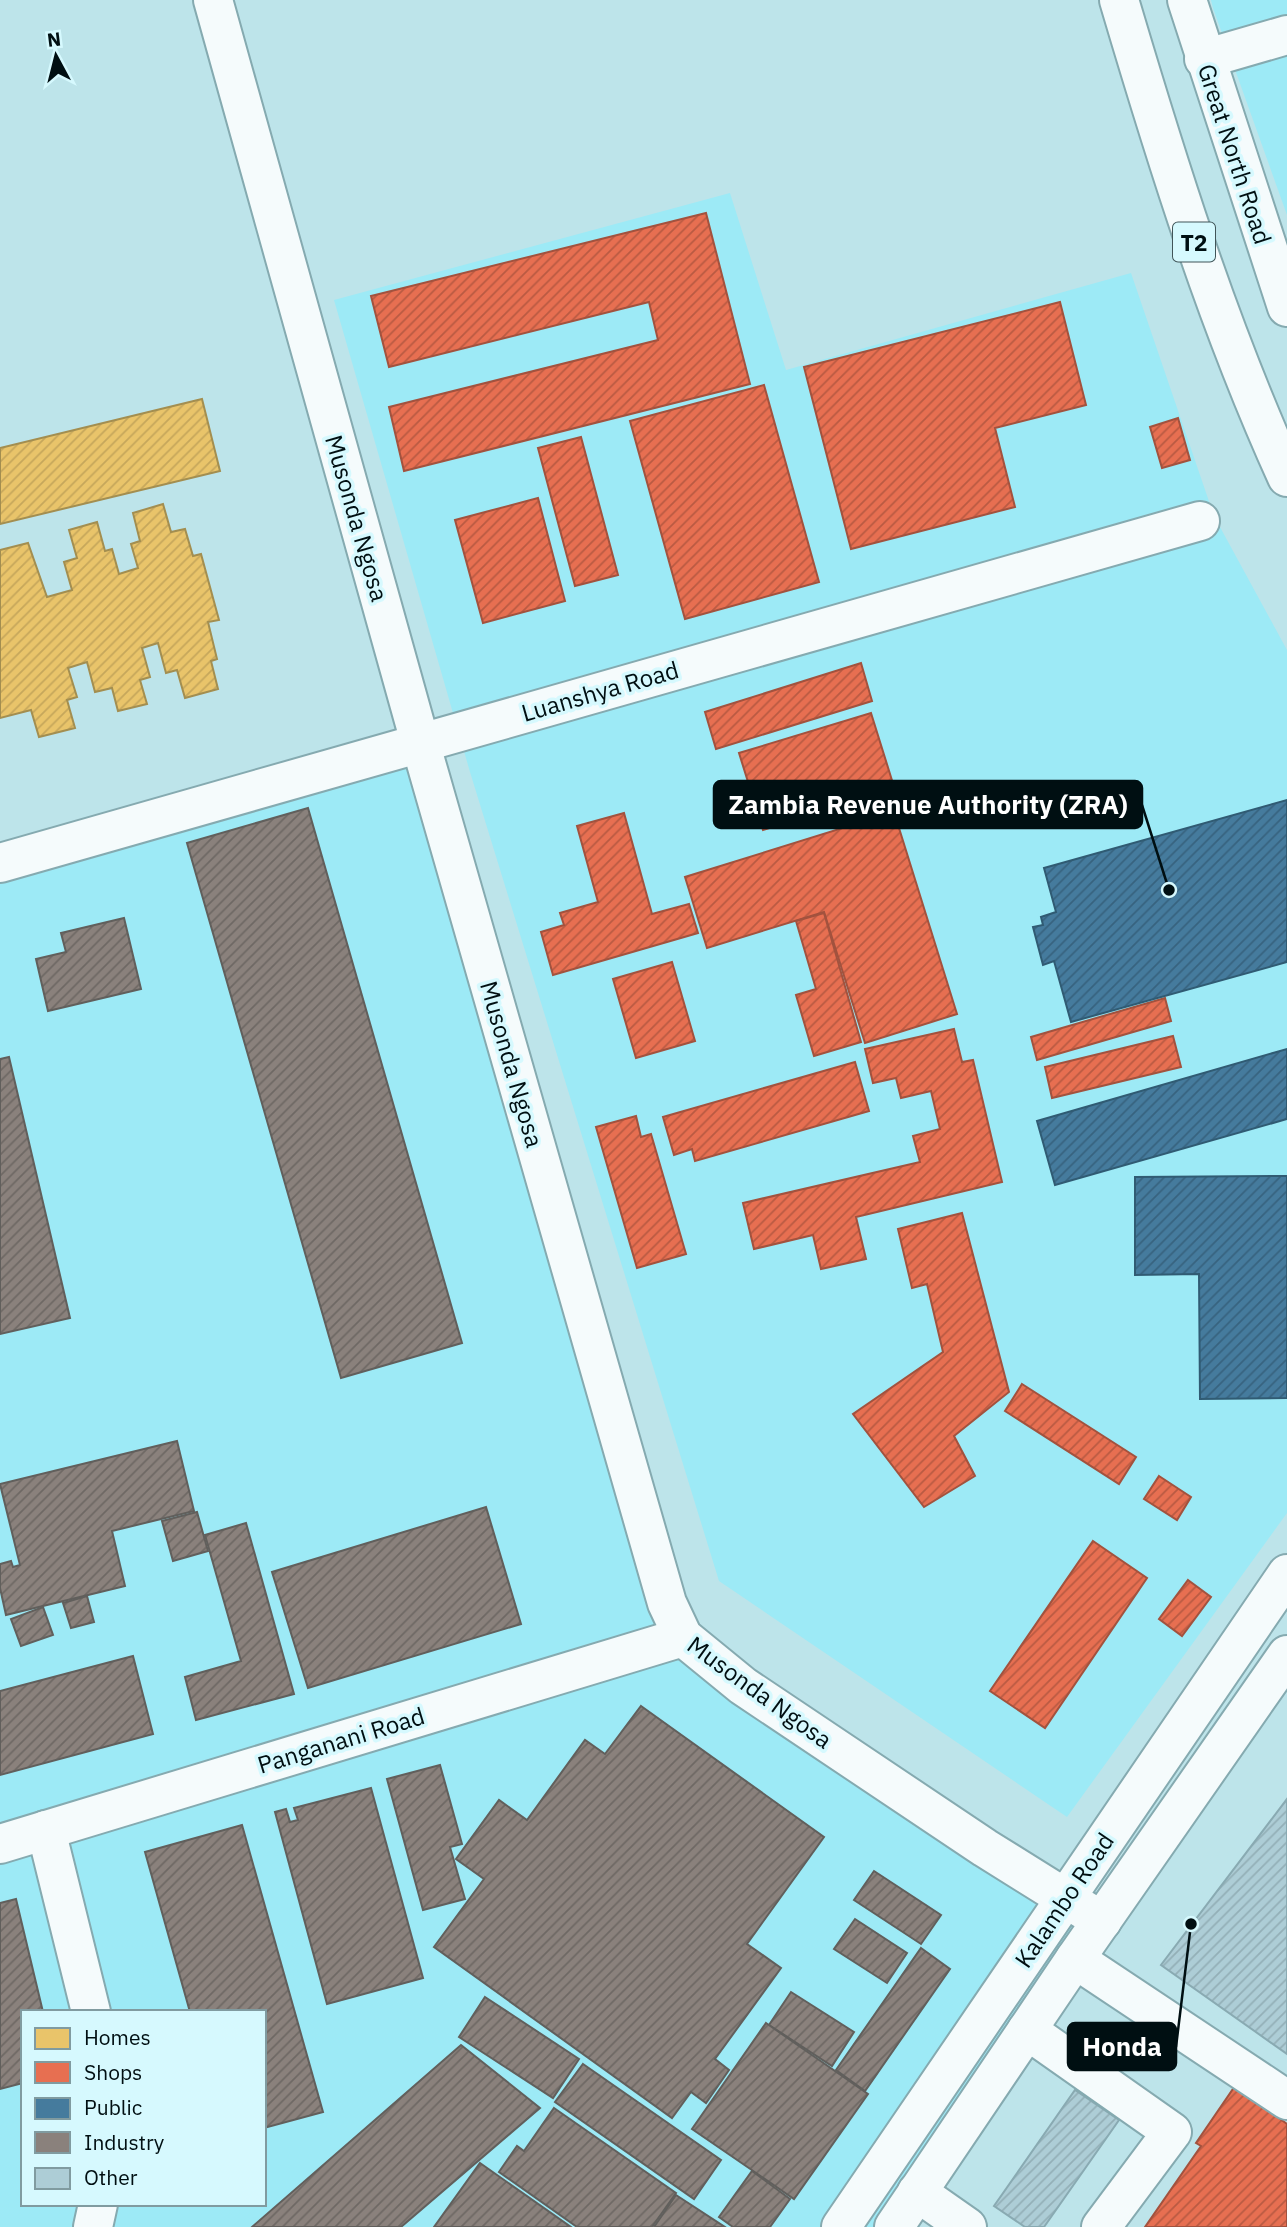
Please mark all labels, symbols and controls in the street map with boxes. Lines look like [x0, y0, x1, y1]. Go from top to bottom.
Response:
north arrow [21, 21, 91, 91]
text: N [46, 26, 62, 52]
street label: Great North Road [1191, 60, 1279, 248]
road number: T2 [1173, 222, 1215, 262]
street label: Musonda Ngosa [318, 431, 396, 605]
street label: Luanshya Road [518, 653, 682, 729]
callout: Zambia Revenue Authority (ZRA) [714, 781, 1142, 828]
text: Zambia Revenue Authority (ZRA) [728, 787, 1128, 821]
street label: Musonda Ngosa [473, 977, 551, 1151]
street label: Musonda Ngosa [681, 1629, 839, 1756]
street label: Panganani Road [254, 1699, 428, 1781]
street label: Kalambo Road [1007, 1826, 1121, 1974]
legend [21, 2010, 266, 2206]
text: Homes [84, 2023, 151, 2051]
callout: Honda [1068, 2023, 1176, 2070]
text: Honda [1082, 2029, 1162, 2063]
text: Shops [84, 2058, 142, 2086]
text: Public [84, 2093, 142, 2121]
text: Industry [84, 2128, 165, 2156]
text: Other [84, 2163, 138, 2191]

